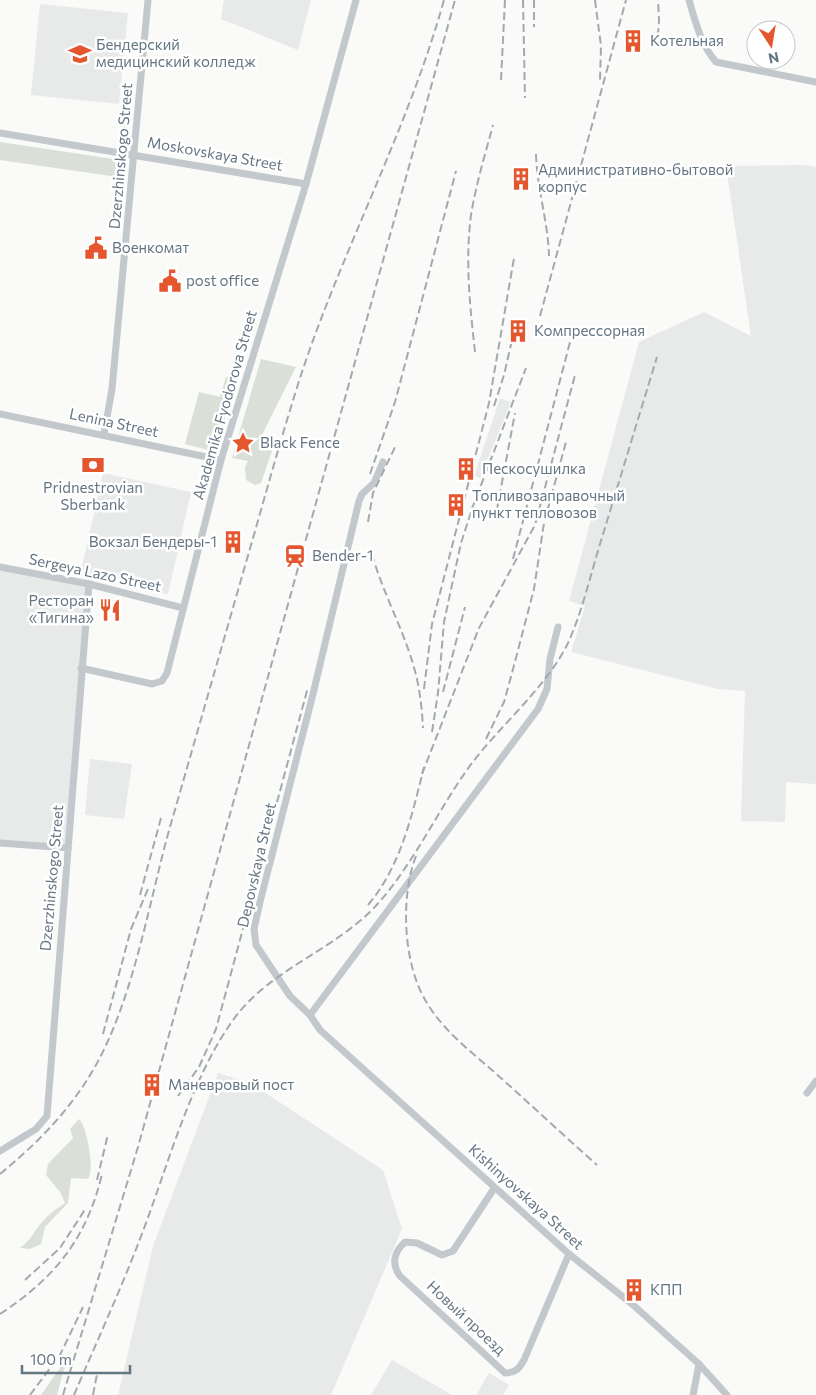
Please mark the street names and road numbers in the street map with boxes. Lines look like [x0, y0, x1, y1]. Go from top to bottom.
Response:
street label: Dzerzhinskogo Street [105, 82, 135, 230]
street label: Moskovskaya Street [146, 132, 284, 174]
street label: Akademika Fyodorova Street [188, 308, 260, 502]
street label: Lenina Street [68, 404, 160, 440]
street label: Sergeya Lazo Street [27, 549, 163, 595]
street label: Depovskaya Street [233, 801, 279, 929]
street label: Dzerzhinskogo Street [36, 804, 66, 952]
street label: Kishinyovskaya Street [465, 1140, 588, 1253]
street label: Новый проезд [424, 1276, 510, 1358]

